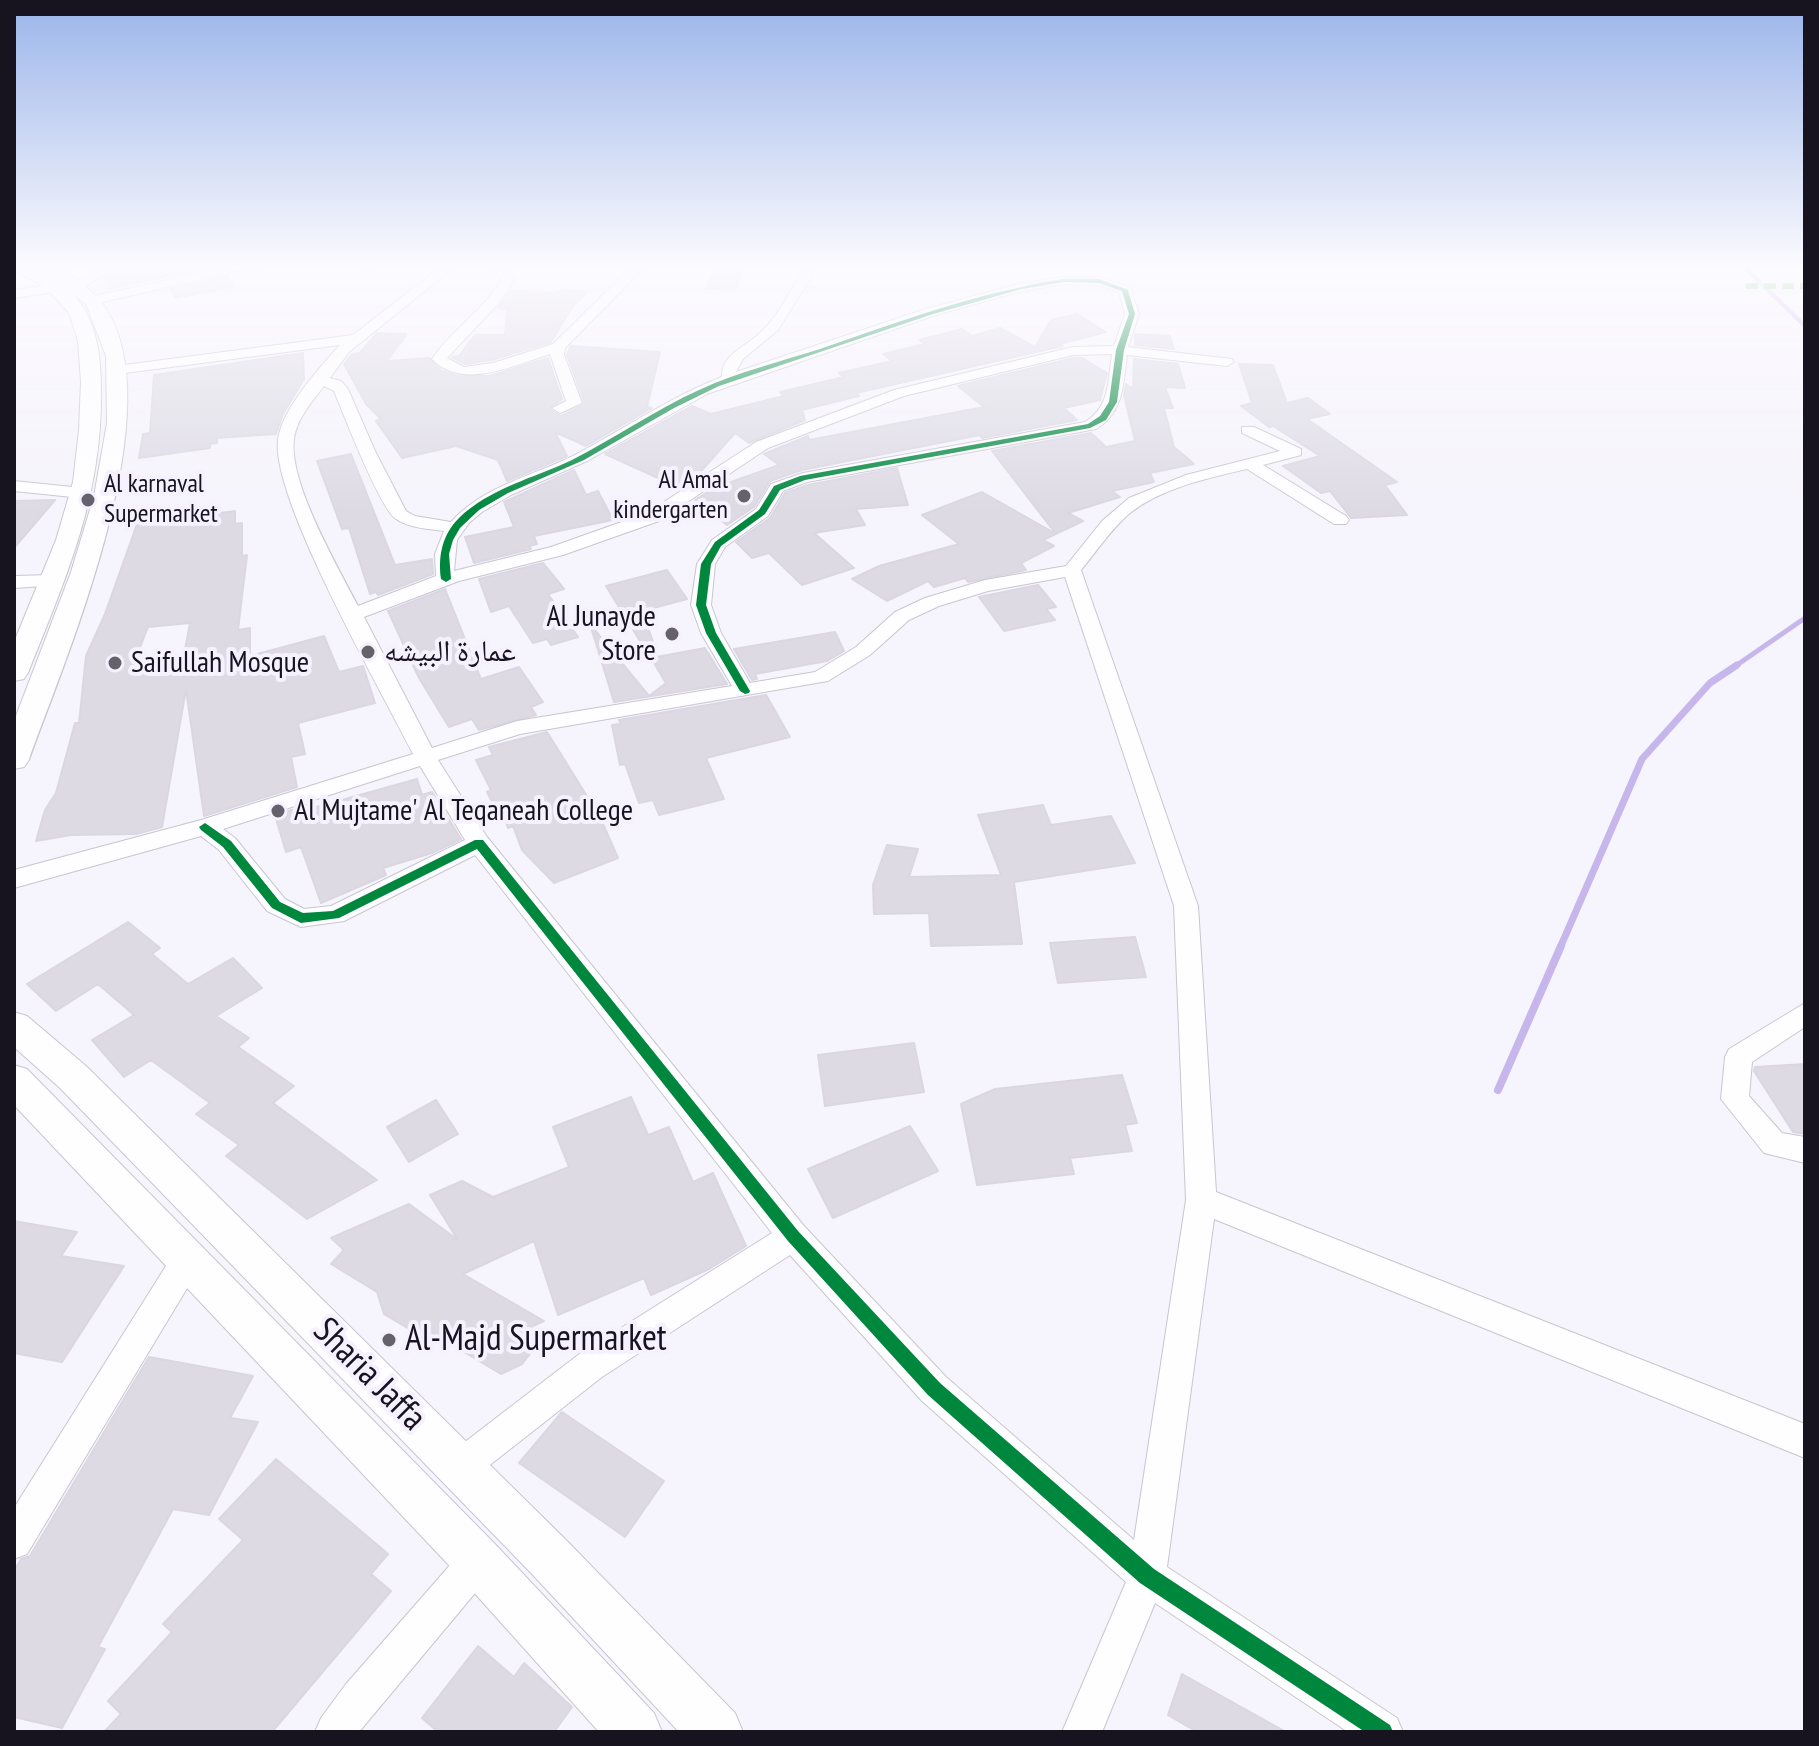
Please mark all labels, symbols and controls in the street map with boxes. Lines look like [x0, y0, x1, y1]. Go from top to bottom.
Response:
place label: Al Amal kindergarten [613, 465, 728, 526]
place label: Al karnaval Supermarket [104, 469, 218, 530]
marker: Al Amal kindergarten [735, 487, 753, 505]
marker: Al karnaval Supermarket [79, 491, 97, 509]
place label: Al Junayde Store [546, 599, 656, 670]
marker: Al Junayde Store [663, 625, 681, 643]
place label: عمارة البيشه [384, 634, 516, 670]
marker: عمارة البيشه [359, 643, 377, 661]
place label: Saifullah Mosque [131, 645, 309, 681]
marker: Saifullah Mosque [106, 654, 124, 672]
place label: Al Mujtame' Al Teqaneah College [294, 793, 633, 829]
marker: Al Mujtame' Al Teqaneah College [269, 802, 287, 820]
street label: Sharia Jaffa [304, 1310, 434, 1440]
place label: Al-Majd Supermarket [405, 1318, 667, 1362]
marker: Al-Majd Supermarket [380, 1331, 398, 1349]

